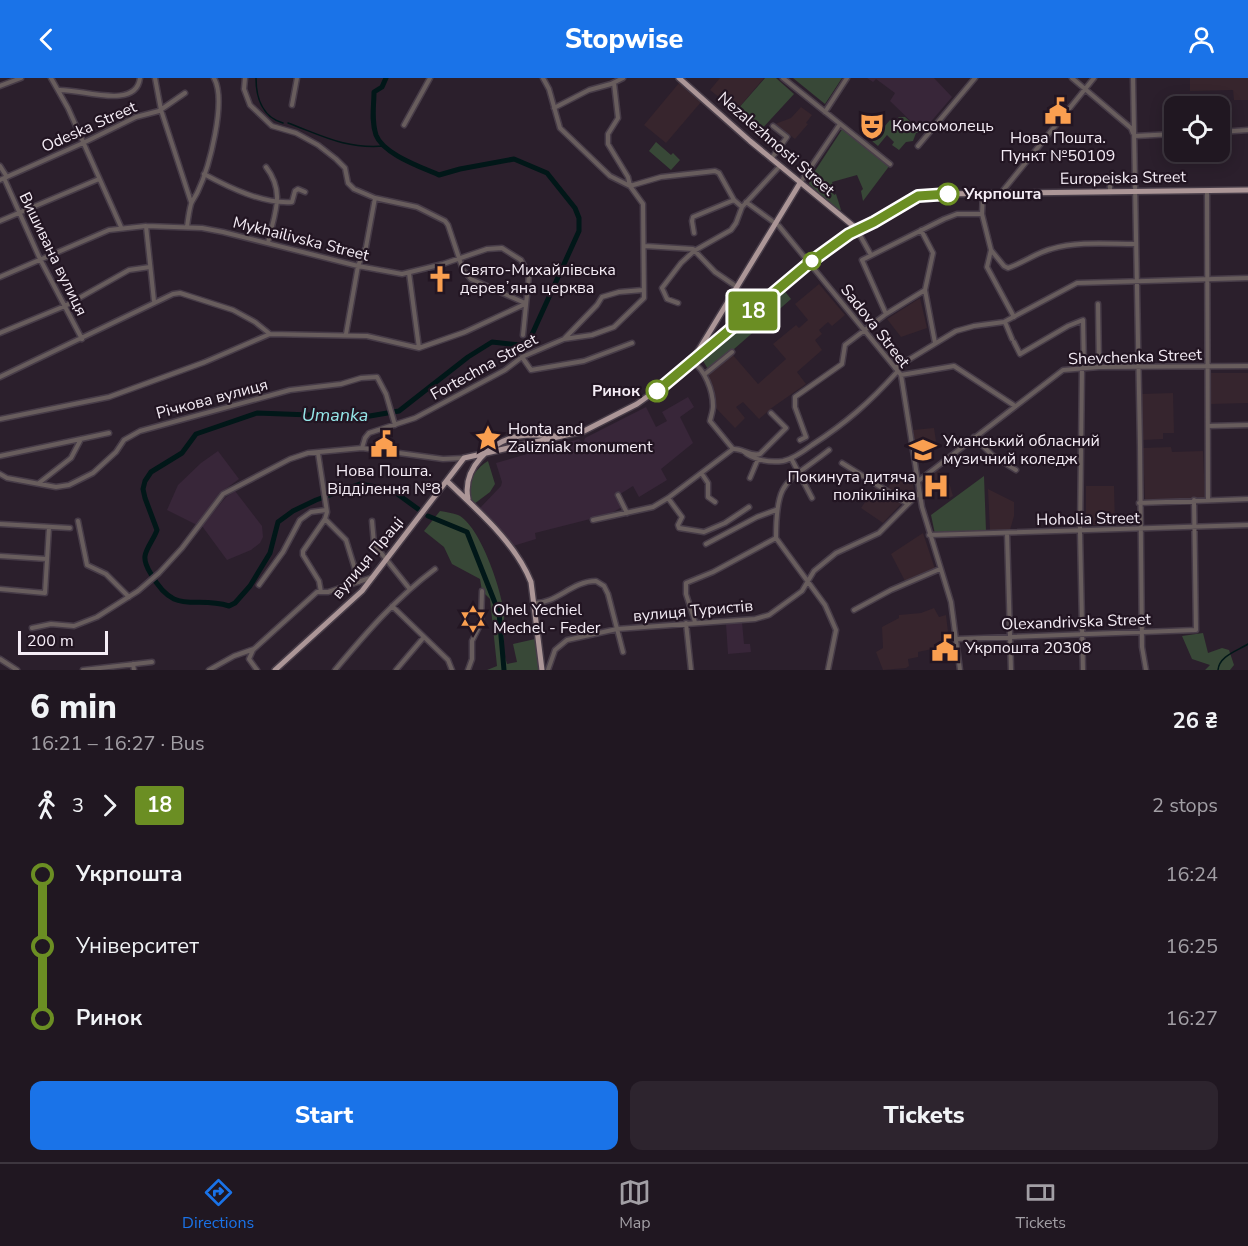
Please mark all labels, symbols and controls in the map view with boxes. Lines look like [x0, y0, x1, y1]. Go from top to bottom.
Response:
text: Stopwise [565, 21, 683, 58]
icon: back [30, 23, 63, 56]
icon: person [1185, 23, 1218, 56]
street label: Nezalezhnosti Street [713, 87, 840, 201]
street label: Odeska Street [38, 96, 140, 158]
public building icon: Нова Пошта. Пункт №50109 [1043, 96, 1073, 126]
map controls [1164, 96, 1230, 162]
button: locate [1164, 96, 1230, 162]
theatre icon: Комсомолець [857, 111, 887, 141]
place label: Комсомолець [892, 115, 994, 137]
place label: Нова Пошта. Пункт №50109 [1001, 127, 1115, 167]
street label: Europeiska Street [1060, 166, 1187, 190]
marker: Укрпошта [937, 183, 959, 205]
place label: Укрпошта [963, 183, 1042, 205]
street label: Вишивана вулиця [13, 188, 93, 320]
street label: Mykhailivska Street [231, 211, 372, 267]
unlabelled marker [803, 252, 821, 270]
place label: Свято-Михайлівська деревʼяна церква [460, 259, 616, 299]
church icon: Свято-Михайлівська деревʼяна церква [425, 264, 455, 294]
street label: Sadova Street [835, 280, 915, 373]
line badge: 18 [726, 292, 780, 330]
text: 18 [740, 297, 766, 325]
street label: Fortechna Street [426, 328, 542, 406]
street label: Shevchenka Street [1068, 344, 1203, 370]
street label: Річкова вулиця [154, 373, 270, 425]
place label: Ринок [592, 380, 641, 402]
marker: Ринок [646, 380, 668, 402]
water label: Umanka [302, 403, 368, 427]
place label: Honta and Zalizniak monument [508, 418, 653, 458]
place icon: Honta and Zalizniak monument [473, 423, 503, 453]
public building icon: Нова Пошта. Відділення №8 [369, 429, 399, 459]
place label: Уманський обласний музичний коледж [942, 430, 1100, 470]
school or university icon: Уманський обласний музичний коледж [908, 435, 938, 465]
place label: Нова Пошта. Відділення №8 [327, 460, 441, 500]
place label: Покинута дитяча поліклініка [787, 466, 916, 506]
hospital icon: Покинута дитяча поліклініка [921, 471, 951, 501]
street label: Hoholia Street [1036, 507, 1140, 531]
street label: вулиця Праці [327, 512, 409, 604]
street label: вулиця Туристів [632, 595, 754, 627]
place label: Ohel Yechiel Mechel - Feder [493, 599, 601, 639]
synagogue icon: Ohel Yechiel Mechel - Feder [458, 604, 488, 634]
street label: Olexandrivska Street [1001, 608, 1152, 636]
scale bar [18, 628, 108, 656]
text: 200 m [27, 630, 74, 652]
public building icon: Укрпошта 20308 [930, 633, 960, 663]
place label: Укрпошта 20308 [964, 637, 1091, 659]
text: 6 min [30, 685, 117, 730]
text: 26 ₴ [1172, 706, 1218, 736]
text: 16:21 – 16:27 · Bus [30, 730, 205, 757]
icon: walk [30, 789, 63, 822]
icon: forward [93, 789, 126, 822]
text: 18 [147, 791, 172, 819]
text: 3 [72, 792, 84, 819]
text: 2 stops [1152, 792, 1218, 819]
text: Укрпошта [76, 859, 183, 889]
text: 16:24 [1165, 861, 1218, 888]
text: Університет [76, 931, 199, 961]
text: 16:25 [1165, 933, 1218, 960]
text: Ринок [76, 1003, 142, 1033]
text: 16:27 [1165, 1005, 1218, 1032]
button: Start [30, 1081, 618, 1150]
button: Tickets [630, 1081, 1218, 1150]
tab: Directions [182, 1176, 254, 1234]
tab: Map [618, 1176, 651, 1234]
tab: Tickets [1016, 1176, 1066, 1234]

